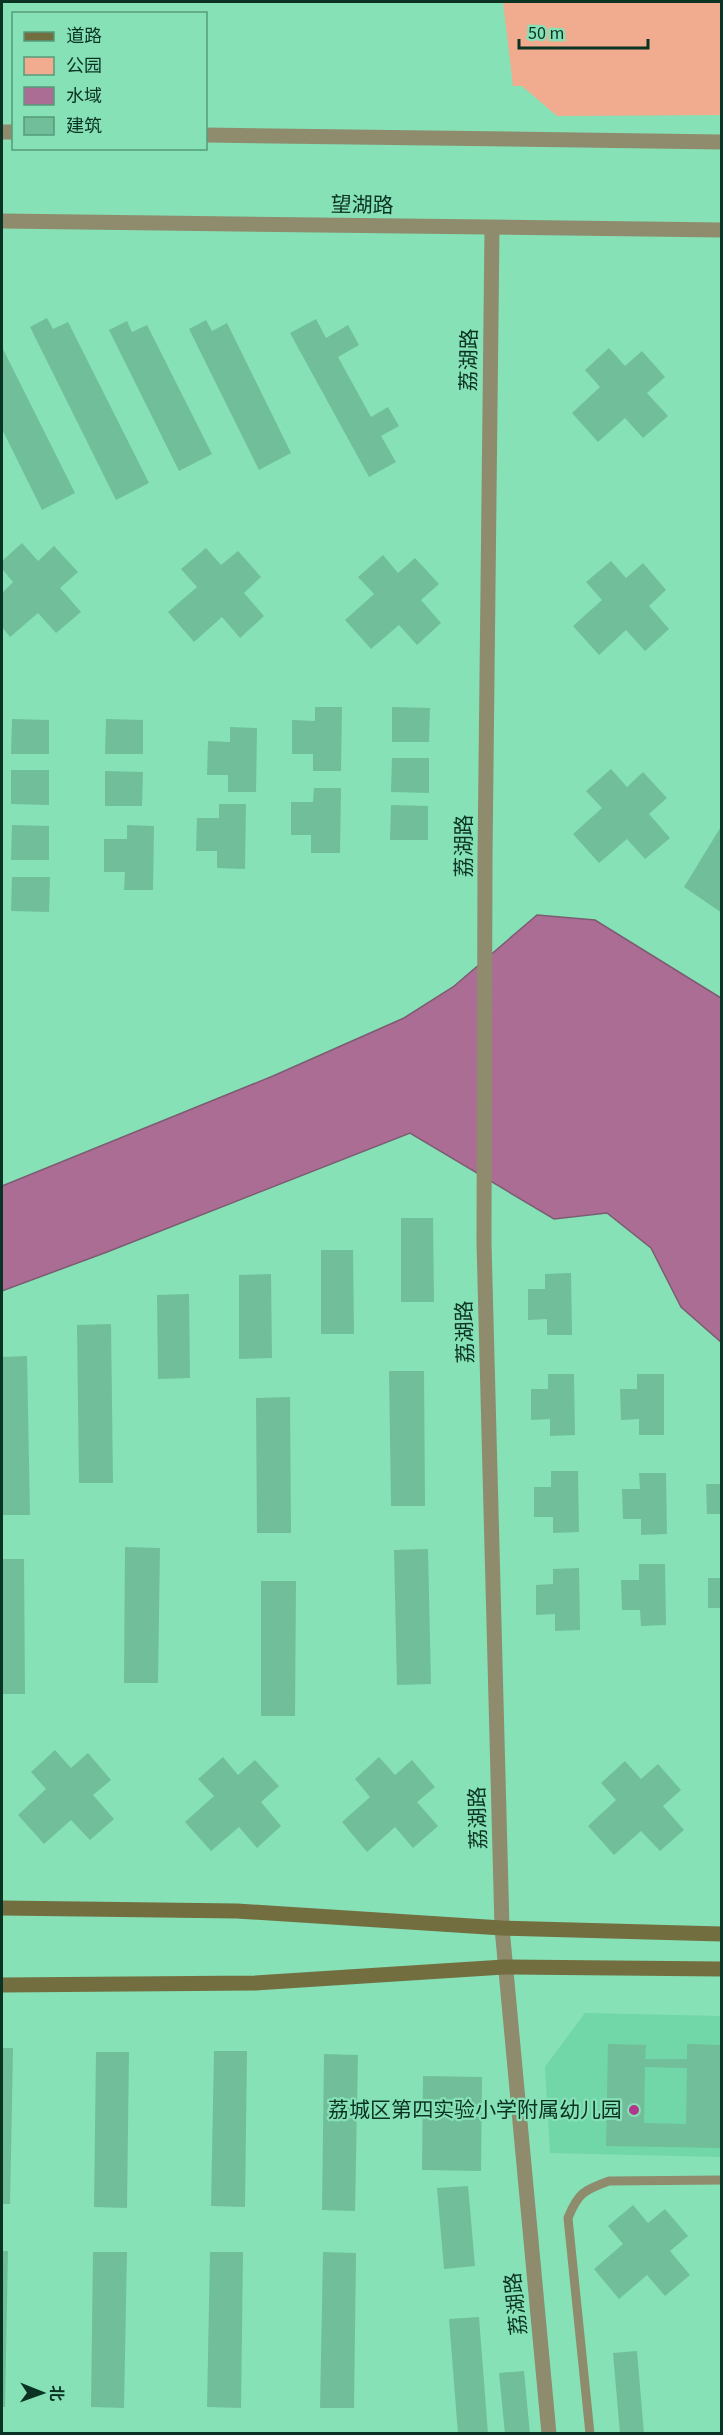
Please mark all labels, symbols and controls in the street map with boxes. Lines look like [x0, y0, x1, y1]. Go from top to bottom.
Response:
legend [12, 12, 207, 150]
scale bar [519, 12, 648, 50]
text: 50 m [528, 21, 564, 46]
text: 道路 [66, 24, 102, 49]
text: 公园 [66, 54, 102, 79]
text: 水域 [66, 84, 102, 109]
text: 建筑 [66, 114, 102, 139]
street label: 望湖路 [330, 189, 394, 221]
street label: 荔湖路 [453, 328, 485, 392]
street label: 荔湖路 [449, 815, 479, 878]
street label: 荔湖路 [449, 1300, 481, 1364]
street label: 荔湖路 [462, 1786, 494, 1850]
place label: 荔城区第四实验小学附属幼儿园 [328, 2095, 622, 2125]
marker: 荔城区第四实验小学附属幼儿园 [627, 2103, 641, 2117]
street label: 荔湖路 [498, 2271, 534, 2337]
north arrow [12, 2363, 72, 2423]
text: 北 [45, 2385, 67, 2401]

